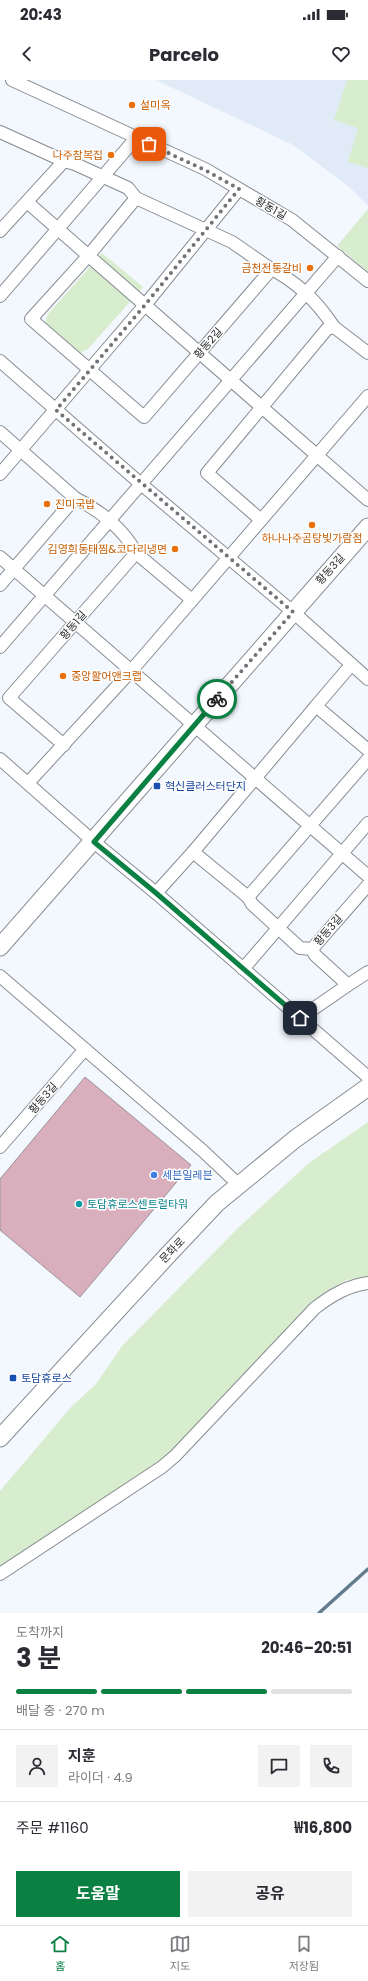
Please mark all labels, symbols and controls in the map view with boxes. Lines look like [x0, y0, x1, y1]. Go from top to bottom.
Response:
text: 20:43 [20, 4, 62, 25]
text: Parcelo [149, 42, 219, 67]
icon: back [16, 43, 38, 65]
icon: heart [330, 43, 352, 65]
place label: 설미옥 [140, 97, 170, 113]
marker: 설미옥 [127, 100, 137, 110]
pin [132, 127, 166, 161]
icon: bag [138, 133, 160, 155]
place label: 나주참복집 [52, 147, 103, 163]
marker: 나주참복집 [106, 150, 116, 160]
street label: 황동1길 [252, 193, 290, 223]
place label: 금천전통갈비 [241, 260, 302, 276]
marker: 금천전통갈비 [305, 263, 315, 273]
street label: 황동2길 [190, 324, 226, 362]
place label: 진미국밥 [55, 496, 95, 512]
marker: 진미국밥 [42, 499, 52, 509]
marker: 하나나주곰탕빛가람점 [307, 520, 317, 530]
place label: 하나나주곰탕빛가람점 [261, 530, 363, 546]
place label: 김영희동태찜&코다리냉면 [48, 541, 167, 557]
marker: 김영희동태찜&코다리냉면 [170, 544, 180, 554]
street label: 황동3길 [312, 550, 348, 588]
street label: 황동1길 [56, 607, 90, 643]
place label: 중앙활어앤크랩 [71, 668, 142, 684]
marker: 중앙활어앤크랩 [58, 671, 68, 681]
courier [197, 679, 237, 719]
icon: bike [206, 688, 228, 710]
place label: 혁신클러스터단지 [165, 778, 246, 794]
marker: 혁신클러스터단지 [152, 781, 162, 791]
street label: 황동3길 [310, 911, 346, 949]
pin [283, 1001, 317, 1035]
icon: home [289, 1007, 311, 1029]
street label: 황동3길 [25, 1079, 61, 1117]
place label: 세븐일레븐 [162, 1167, 213, 1183]
marker: 세븐일레븐 [149, 1170, 159, 1180]
place label: 토담휴로스센트럴타워 [87, 1196, 188, 1212]
marker: 토담휴로스센트럴타워 [74, 1199, 84, 1209]
street label: 문화로 [156, 1234, 188, 1266]
place label: 토담휴로스 [21, 1370, 72, 1386]
marker: 토담휴로스 [8, 1373, 18, 1383]
text: 도착까지 [16, 1623, 64, 1642]
text: 20:46–20:51 [261, 1637, 352, 1658]
text: 3 분 [16, 1640, 61, 1676]
text: 배달 중 · 270 m [16, 1701, 105, 1720]
button: person [16, 1745, 58, 1787]
text: 지훈 [68, 1745, 96, 1766]
button: chat [258, 1745, 300, 1787]
button: phone [310, 1745, 352, 1787]
text: 라이더 · 4.9 [68, 1768, 133, 1787]
text: 주문 #1160 [16, 1817, 89, 1838]
text: ₩16,800 [294, 1817, 352, 1838]
button: 도움말 [16, 1871, 180, 1917]
button: 공유 [188, 1871, 352, 1917]
tab: 홈 [49, 1933, 71, 1975]
tab: 지도 [169, 1933, 191, 1975]
tab: 저장됨 [289, 1933, 319, 1975]

